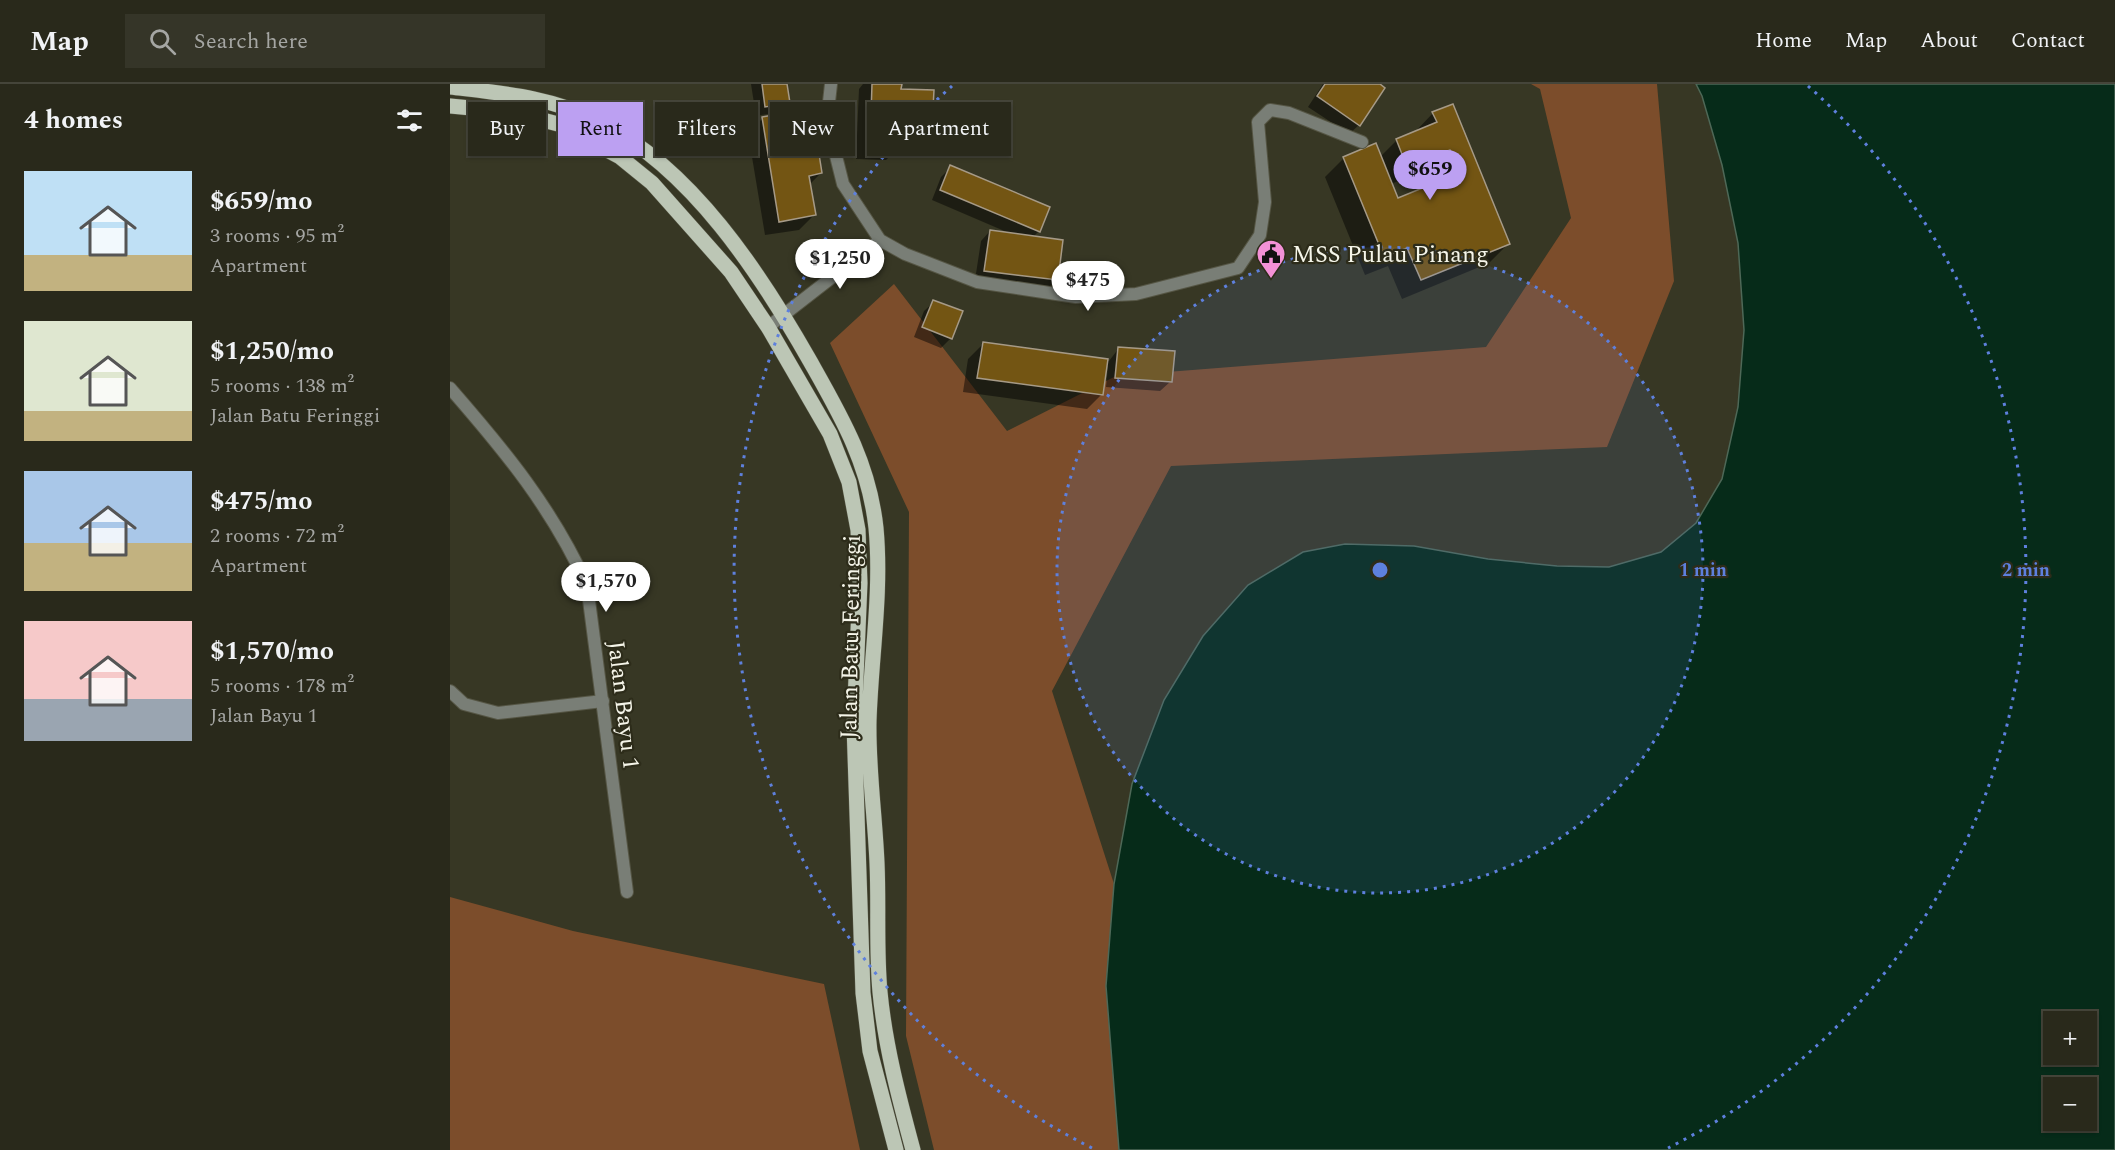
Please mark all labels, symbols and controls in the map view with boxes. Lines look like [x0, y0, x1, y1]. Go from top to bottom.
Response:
search box [125, 14, 545, 68]
text: Map [30, 20, 89, 63]
icon: search [146, 25, 179, 58]
text: Search here [194, 25, 308, 58]
text: Home [1755, 25, 1812, 57]
text: Map [1845, 25, 1887, 57]
text: About [1920, 25, 1978, 57]
text: Contact [2011, 25, 2085, 57]
text: 4 homes [24, 100, 123, 140]
chip: Buy [468, 102, 546, 156]
chip: Rent [558, 102, 643, 156]
chip: Filters [655, 102, 758, 156]
chip: New [770, 102, 855, 156]
chip: Apartment [867, 102, 1011, 156]
icon: filters [393, 104, 426, 137]
pin: $659 [1394, 150, 1466, 201]
text: $659 [1408, 154, 1452, 184]
text: $659/mo [210, 181, 313, 221]
icon: home [72, 195, 144, 267]
text: 3 rooms · 95 m² [210, 221, 344, 251]
place label: MSS Pulau Pinang [1292, 237, 1489, 273]
public building icon: MSS Pulau Pinang [1255, 238, 1287, 280]
pin: $1,250 [791, 239, 889, 290]
text: $1,250 [809, 243, 871, 273]
text: Apartment [210, 251, 307, 281]
pin: $475 [1052, 261, 1124, 312]
text: $475 [1066, 265, 1110, 295]
text: $1,250/mo [210, 331, 334, 371]
icon: home [72, 345, 144, 417]
text: 5 rooms · 138 m² [210, 371, 354, 401]
text: Jalan Batu Feringgi [210, 401, 380, 431]
text: $475/mo [210, 481, 313, 521]
icon: home [72, 495, 144, 567]
text: 2 rooms · 72 m² [210, 521, 344, 551]
street label: Jalan Batu Feringgi [831, 535, 871, 739]
text: Apartment [210, 551, 307, 581]
text: 1 min [1679, 557, 1727, 584]
text: 2 min [2002, 557, 2050, 584]
centre of rings [1370, 560, 1390, 580]
pin: $1,570 [557, 562, 655, 613]
text: $1,570 [575, 566, 637, 596]
text: $1,570/mo [210, 631, 334, 671]
street label: Jalan Bayu 1 [597, 639, 649, 772]
icon: home [72, 645, 144, 717]
text: 5 rooms · 178 m² [210, 671, 354, 701]
text: Jalan Bayu 1 [210, 701, 318, 731]
map controls [2043, 1011, 2097, 1131]
button: + [2043, 1011, 2097, 1065]
button: − [2043, 1077, 2097, 1131]

